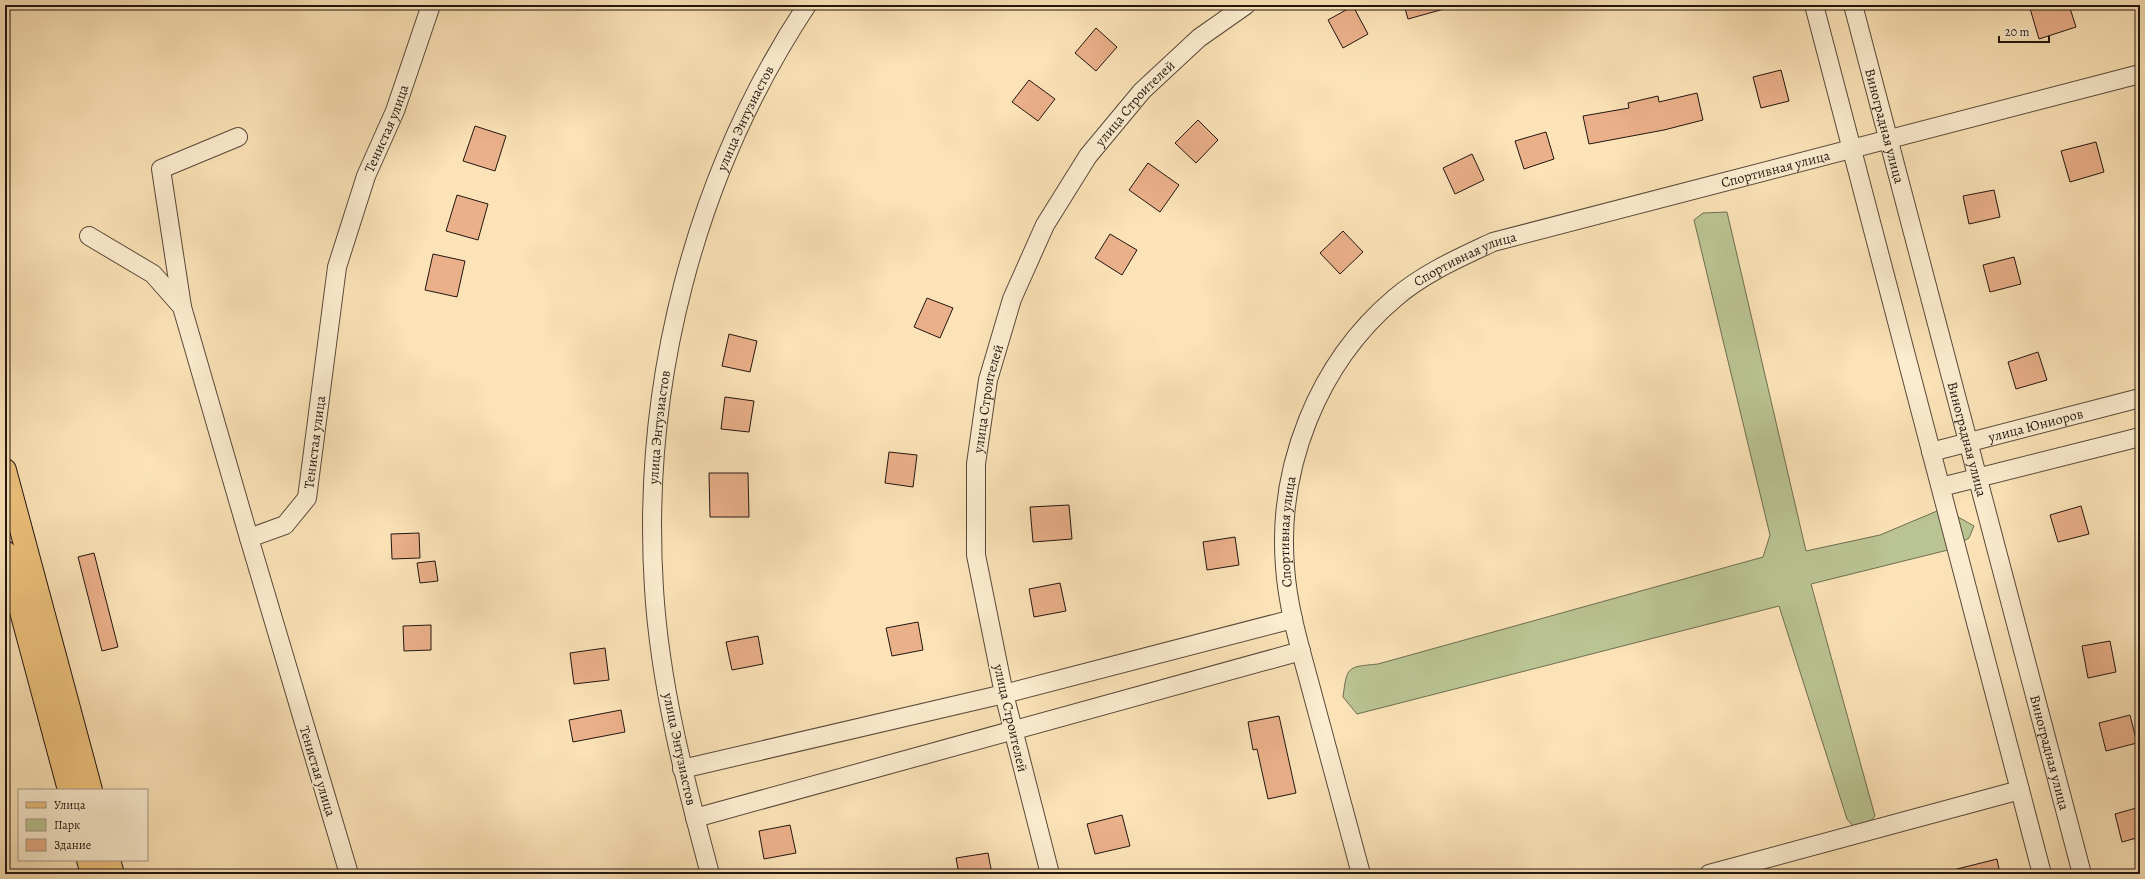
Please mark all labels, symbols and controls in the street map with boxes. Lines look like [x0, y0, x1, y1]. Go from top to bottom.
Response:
scale bar [1999, 18, 2049, 44]
text: 20 m [2005, 24, 2029, 40]
street label: улица Строителей [1090, 56, 1179, 151]
street label: улица Энтузиастов [712, 62, 779, 175]
street label: Виноградная улица [1860, 66, 1909, 186]
street label: Тенистая улица [360, 82, 413, 175]
street label: Спортивная улица [1719, 146, 1833, 192]
street label: Спортивная улица [1410, 227, 1519, 291]
street label: улица Строителей [969, 342, 1008, 455]
street label: улица Энтузиастов [644, 369, 675, 486]
street label: Виноградная улица [1943, 380, 1991, 499]
street label: Тенистая улица [299, 394, 330, 490]
street label: улица Юниоров [1985, 404, 2085, 447]
street label: Спортивная улица [1275, 474, 1301, 589]
street label: улица Строителей [989, 661, 1032, 774]
street label: улица Энтузиастов [658, 690, 701, 807]
street label: Виноградная улица [2025, 693, 2074, 813]
street label: Тенистая улица [295, 724, 340, 819]
legend [18, 789, 148, 861]
text: Улица [54, 797, 86, 813]
text: Парк [54, 817, 80, 833]
text: Здание [54, 837, 91, 853]

